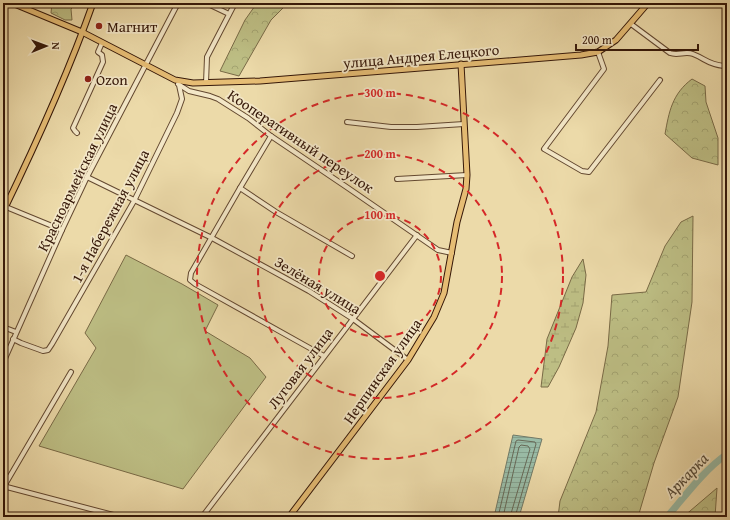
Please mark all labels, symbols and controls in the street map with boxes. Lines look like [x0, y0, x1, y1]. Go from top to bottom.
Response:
place label: Магнит [107, 16, 158, 37]
marker: Магнит [94, 21, 104, 31]
north arrow [26, 26, 66, 66]
scale bar [576, 26, 698, 52]
text: 200 m [582, 31, 612, 48]
street label: улица Андрея Елецкого [341, 39, 500, 73]
text: N [48, 42, 64, 50]
place label: Ozon [96, 69, 128, 90]
marker: Ozon [83, 74, 93, 84]
street label: Кооперативный переулок [224, 84, 378, 198]
text: 300 m [364, 84, 397, 101]
street label: Красноармейская улица [32, 99, 122, 255]
street label: 1-я Набережная улица [66, 145, 155, 286]
text: 200 m [364, 145, 397, 162]
text: 100 m [364, 206, 397, 223]
street label: Зелёная улица [271, 251, 366, 320]
centre of rings [373, 269, 387, 283]
street label: Нерпинская улица [338, 313, 427, 428]
street label: Луговая улица [262, 322, 338, 413]
water label: Аркарка [658, 446, 714, 504]

